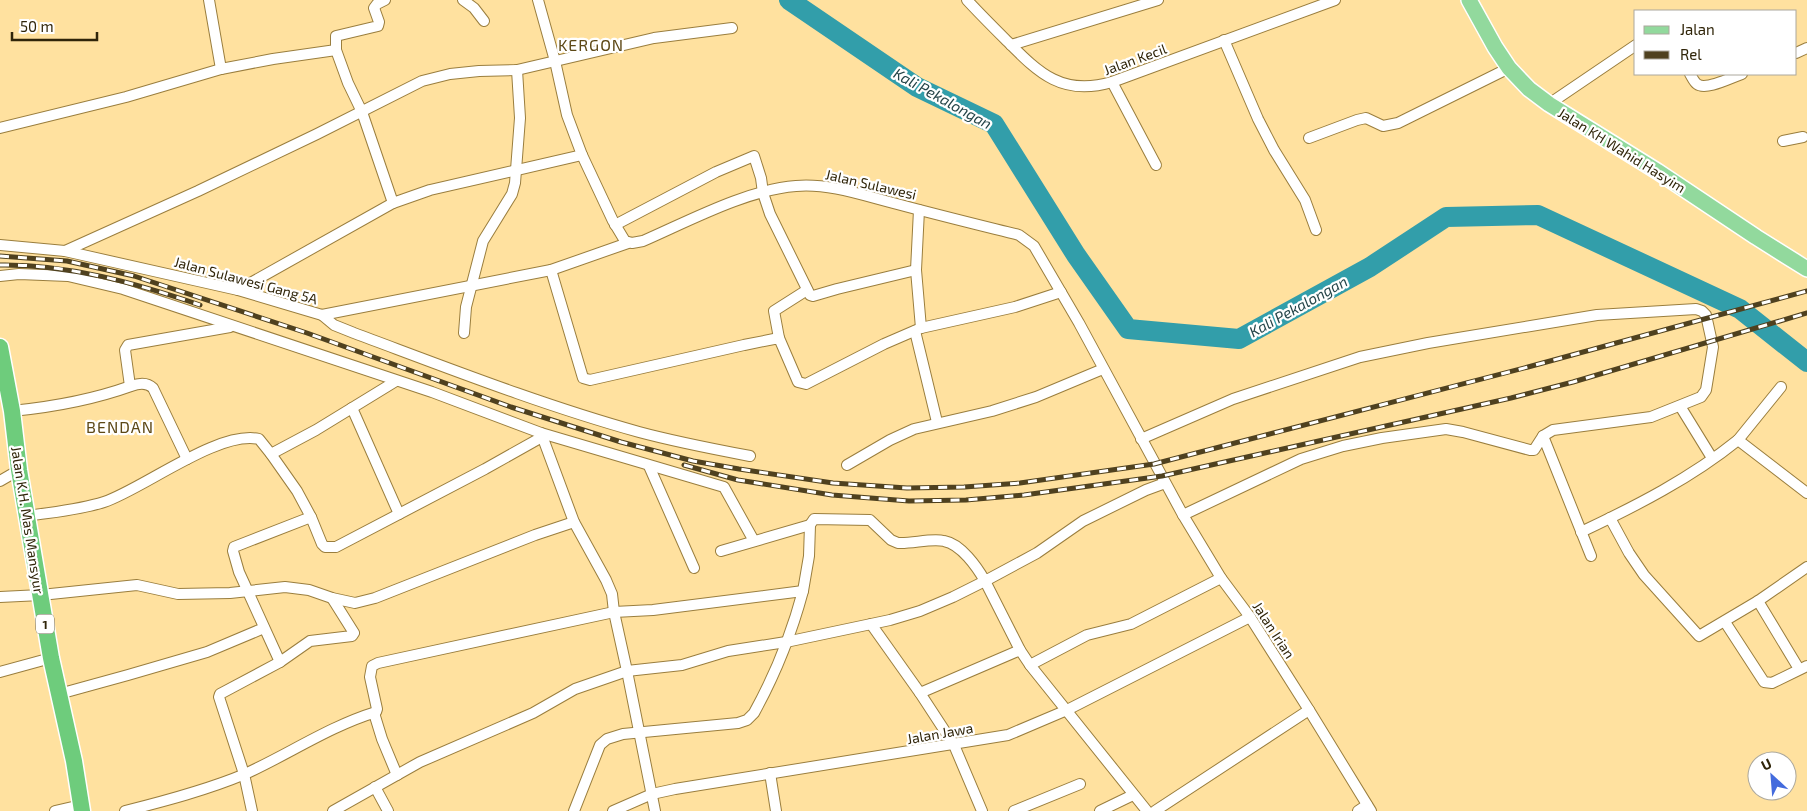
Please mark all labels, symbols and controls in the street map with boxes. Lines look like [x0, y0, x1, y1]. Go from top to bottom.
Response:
scale bar [12, 10, 98, 42]
legend [1634, 10, 1797, 75]
text: 50 m [20, 17, 54, 35]
text: Jalan [1680, 20, 1715, 38]
district label: KERGON [558, 35, 624, 54]
street label: Jalan Kecil [1101, 40, 1170, 78]
text: Rel [1680, 45, 1702, 63]
water label: Kali Pekalongan [891, 64, 995, 132]
street label: Jalan KH Wahid Hasyim [1555, 104, 1689, 196]
street label: Jalan Sulawesi [824, 165, 918, 203]
street label: Jalan Sulawesi Gang 5A [172, 253, 320, 307]
water label: Kali Pekalongan [1246, 272, 1350, 340]
district label: BENDAN [86, 417, 154, 436]
street label: Jalan K.H. Mas Mansyur [8, 445, 48, 595]
street label: Jalan Irian [1249, 598, 1299, 662]
road number: 1 [36, 614, 54, 634]
street label: Jalan Jawa [906, 719, 974, 747]
north arrow [1747, 751, 1797, 801]
text: U [1758, 754, 1774, 774]

